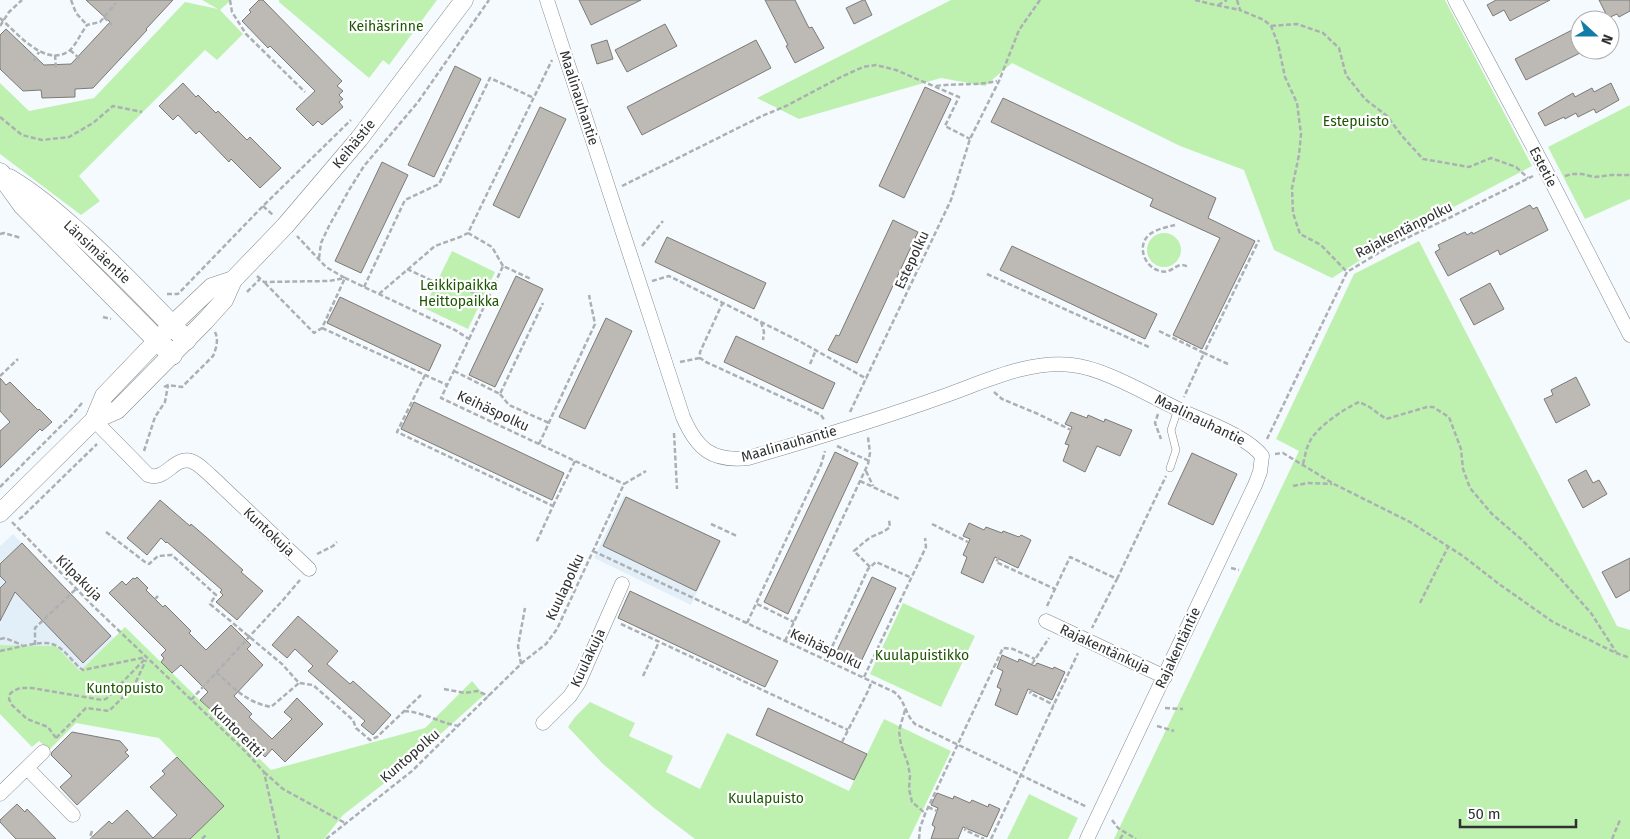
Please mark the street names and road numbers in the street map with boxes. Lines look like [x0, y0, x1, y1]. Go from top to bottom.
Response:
street label: Maalinauhantie [556, 48, 602, 148]
street label: Keihästie [329, 116, 379, 172]
street label: Estetie [1525, 144, 1561, 190]
street label: Rajakentänpolku [1353, 198, 1455, 262]
street label: Länsimäentie [60, 217, 134, 287]
street label: Estepolku [891, 228, 933, 292]
street label: Keihäspolku [454, 387, 532, 435]
street label: Maalinauhantie [1152, 391, 1248, 449]
street label: Maalinauhantie [739, 422, 839, 466]
street label: Kuntokuja [240, 504, 298, 560]
street label: Kilpakuja [52, 551, 106, 605]
street label: Kuulapolku [542, 551, 588, 623]
street label: Rajakentäntie [1152, 605, 1204, 691]
street label: Rajakentänkuja [1057, 621, 1153, 677]
street label: Keihäspolku [787, 625, 865, 673]
street label: Kuulakuja [567, 626, 609, 690]
street label: Kuntoreitti [207, 701, 267, 761]
street label: Kuntopolku [377, 726, 443, 786]

